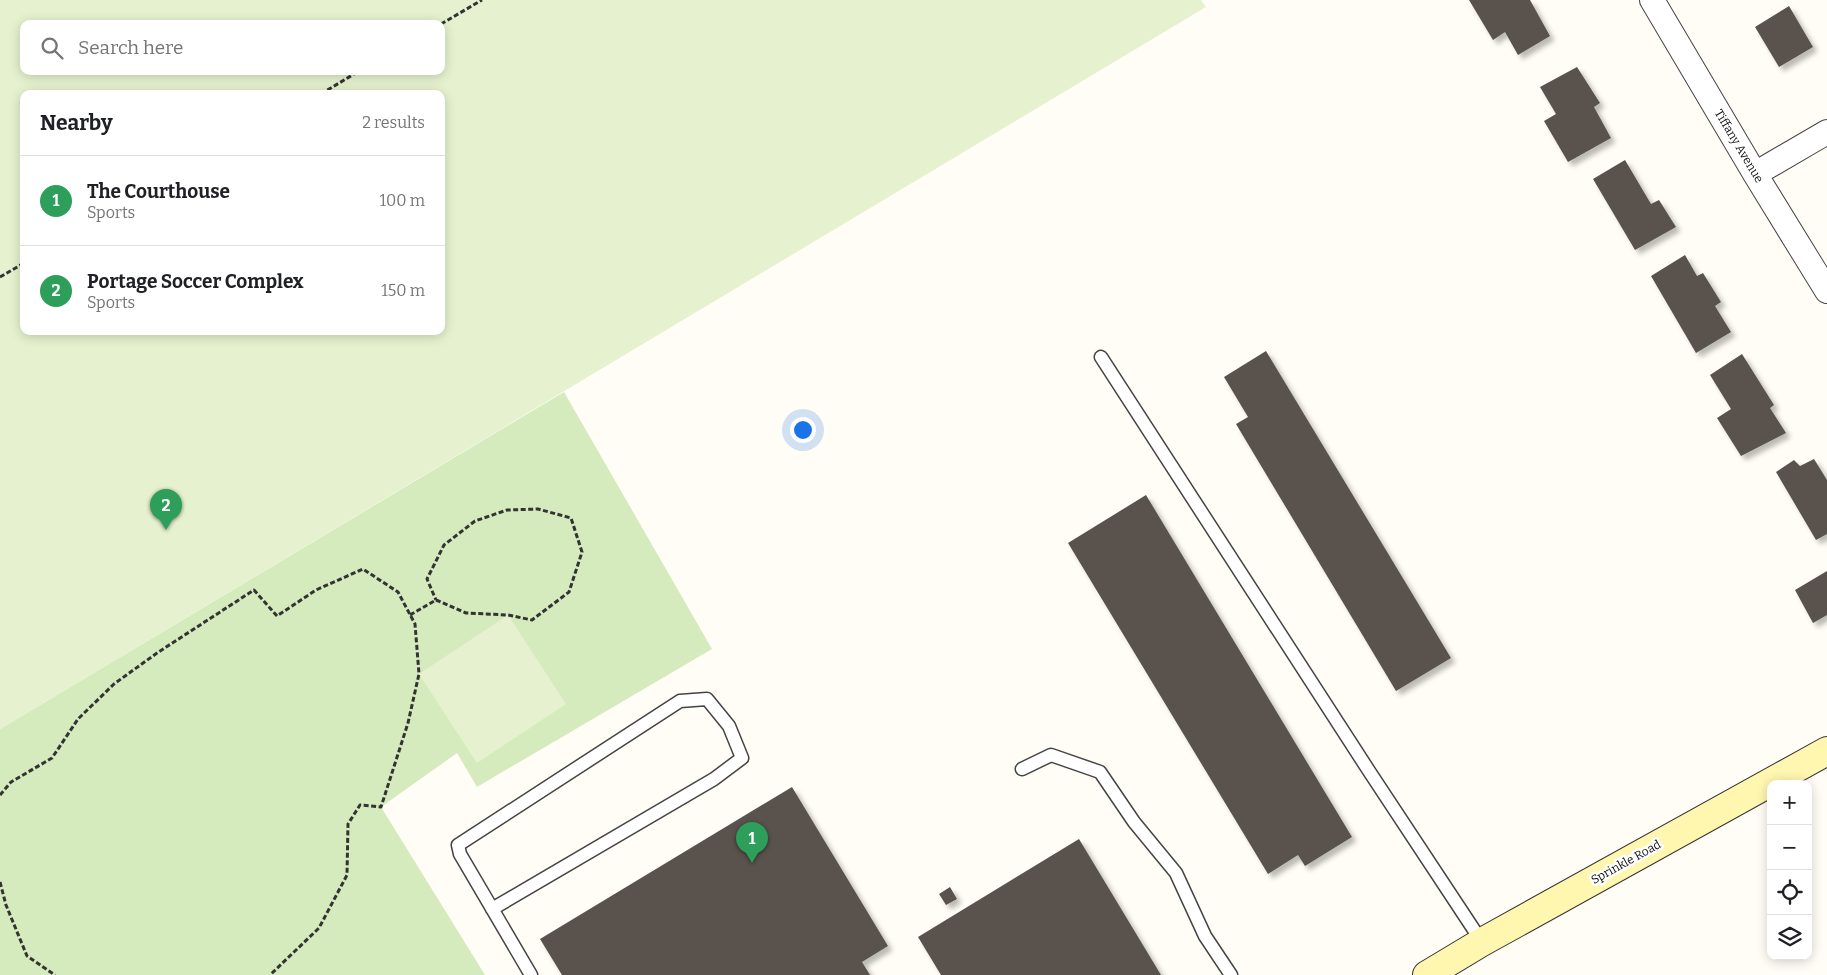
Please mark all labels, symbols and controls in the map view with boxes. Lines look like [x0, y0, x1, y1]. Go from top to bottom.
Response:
search box [20, 20, 445, 75]
icon: search [38, 34, 66, 62]
text: Search here [78, 36, 183, 59]
street label: Tiffany Avenue [1712, 107, 1766, 185]
text: Nearby [40, 110, 113, 136]
text: 2 results [362, 113, 425, 132]
text: The Courthouse [87, 180, 230, 203]
text: 1 [53, 191, 59, 210]
text: 100 m [380, 191, 425, 210]
text: Sports [87, 203, 135, 222]
text: Portage Soccer Complex [87, 270, 304, 293]
text: 2 [51, 281, 61, 300]
text: 150 m [381, 281, 425, 300]
text: Sports [87, 293, 135, 312]
your location [790, 417, 816, 443]
pin: 2 [150, 489, 182, 530]
map controls [1767, 780, 1812, 960]
button: + [1767, 780, 1812, 825]
pin: 1 [736, 822, 768, 863]
button: − [1767, 825, 1812, 870]
street label: Sprinkle Road [1589, 837, 1663, 887]
button: locate [1767, 870, 1812, 915]
button: layers [1767, 915, 1812, 960]

